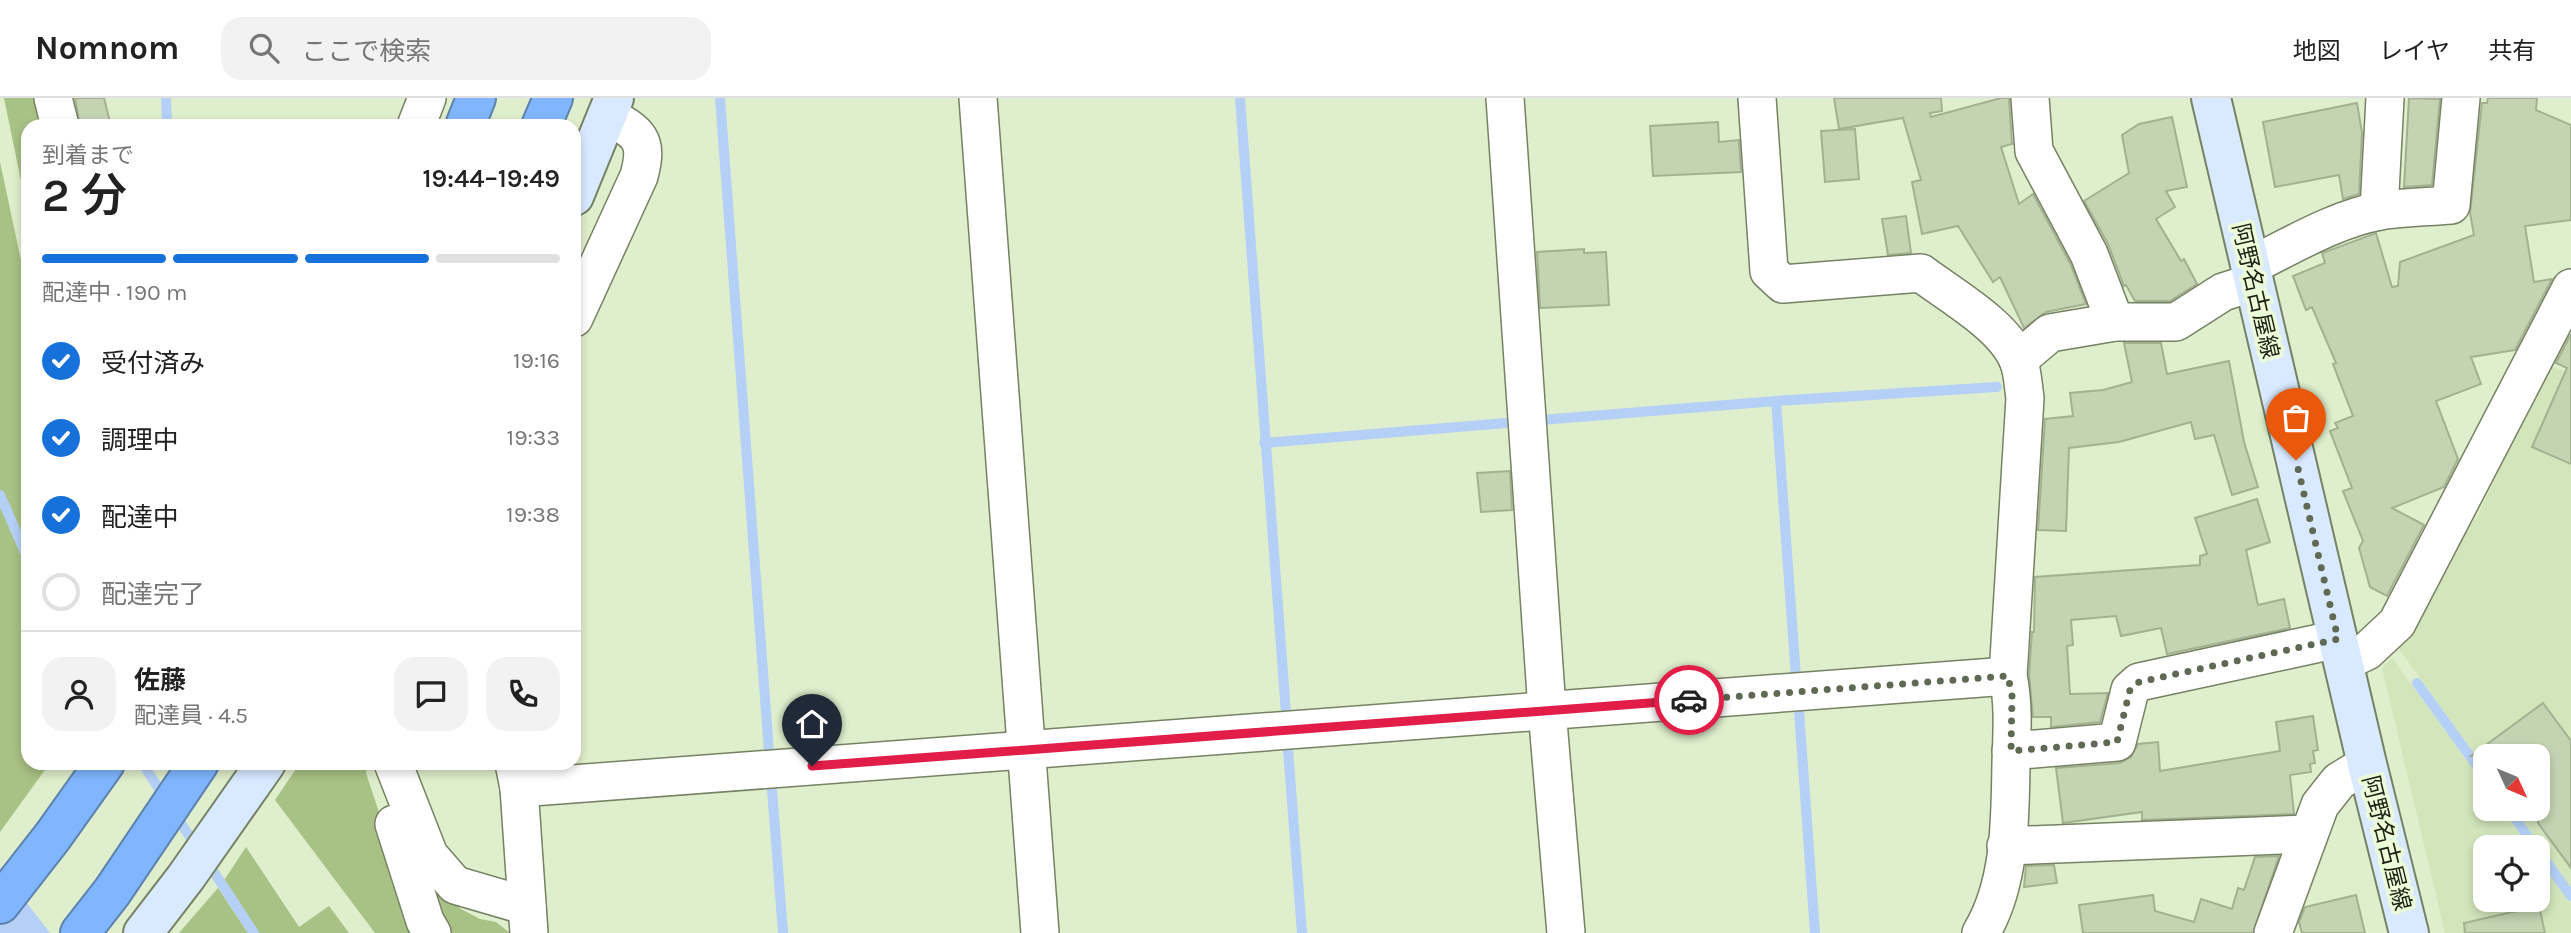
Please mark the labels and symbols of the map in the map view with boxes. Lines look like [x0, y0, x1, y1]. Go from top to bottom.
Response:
street label: 阿野名古屋線 [2227, 221, 2284, 361]
pin [2266, 388, 2326, 460]
courier [1654, 665, 1724, 735]
pin [782, 694, 842, 766]
north arrow [2473, 744, 2550, 821]
street label: 阿野名古屋線 [2357, 773, 2416, 913]

